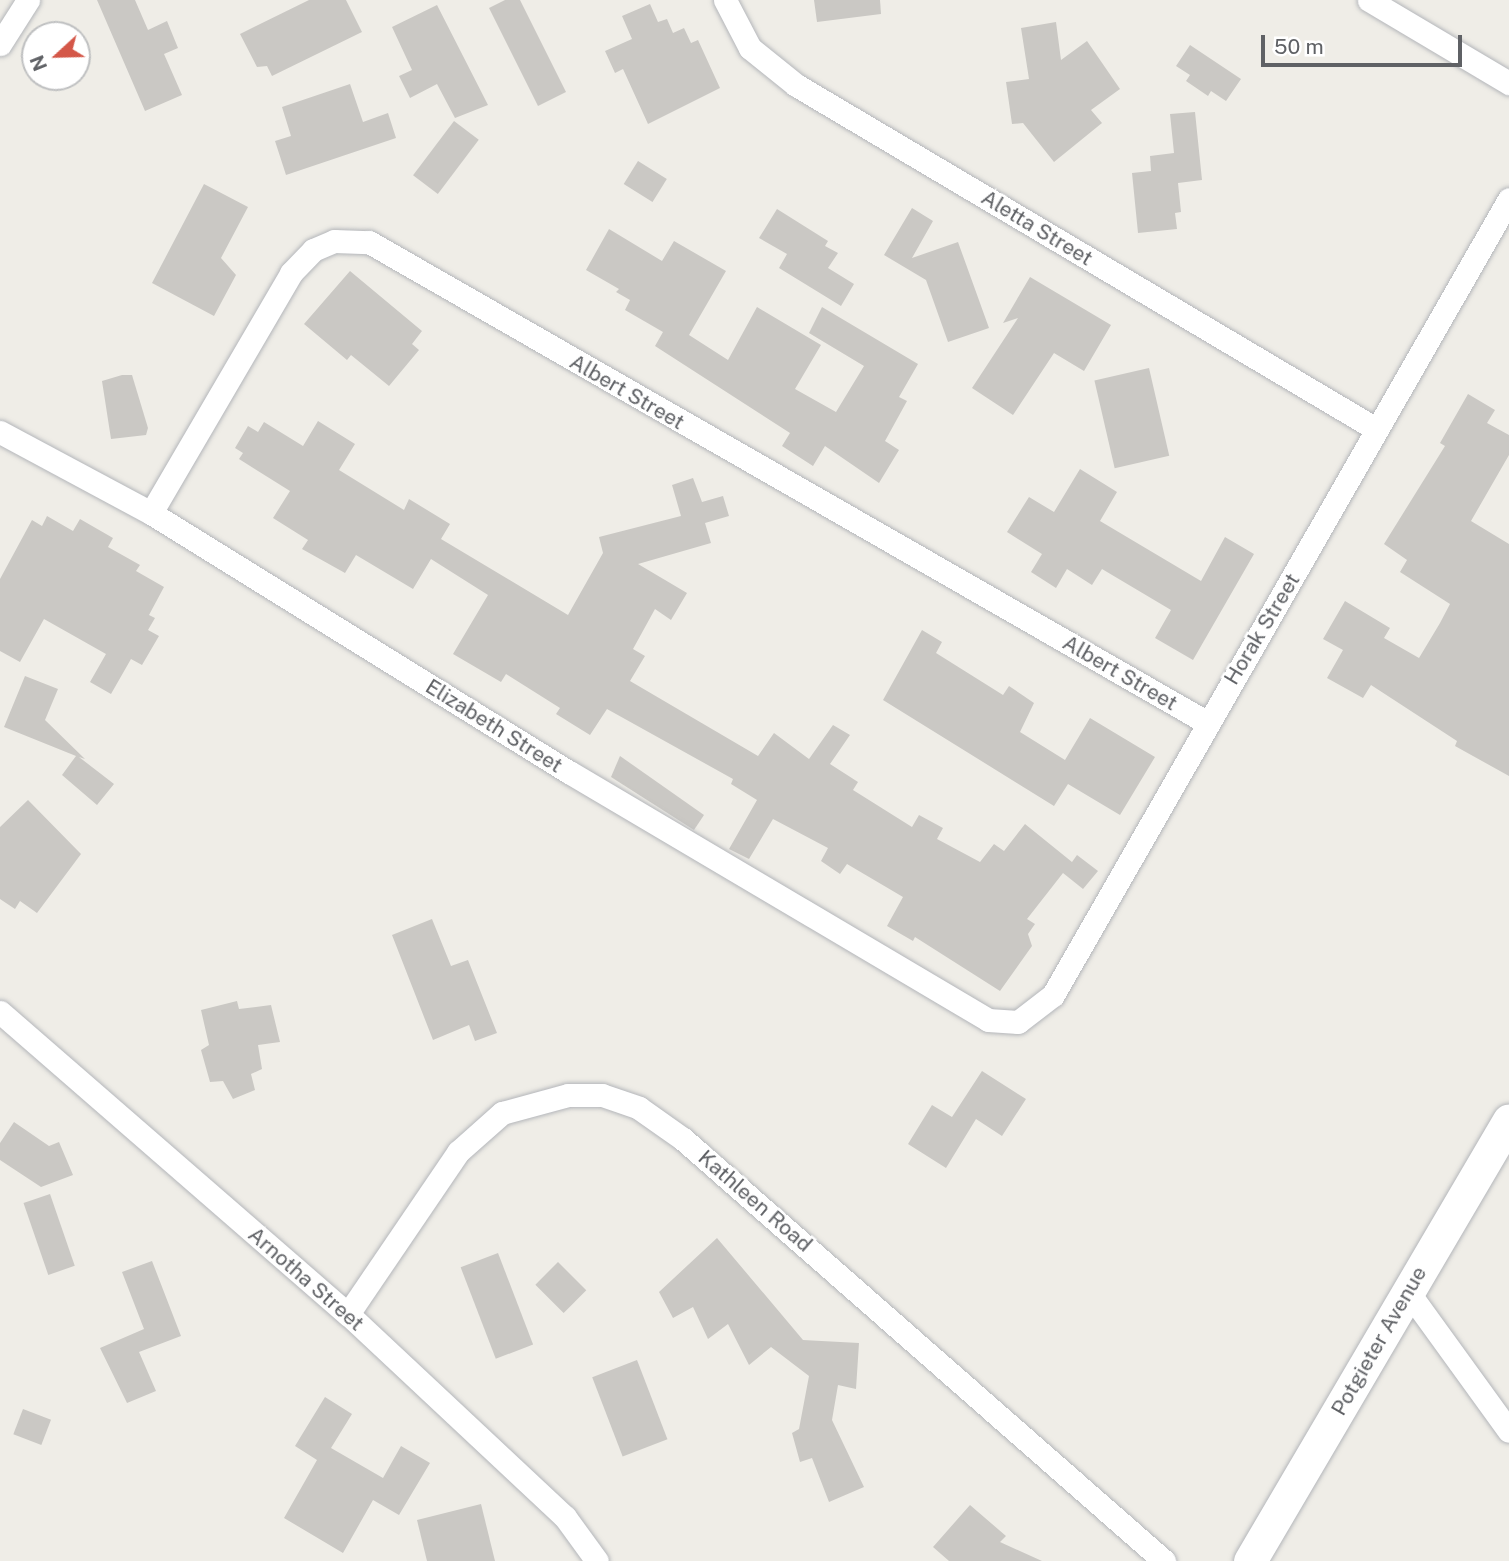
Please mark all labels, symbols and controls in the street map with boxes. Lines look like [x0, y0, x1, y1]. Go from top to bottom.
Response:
north arrow [21, 21, 91, 91]
scale bar [1264, 21, 1465, 65]
text: 50 m [1274, 34, 1324, 59]
text: N [25, 52, 51, 74]
street label: Aletta Street [977, 185, 1097, 271]
street label: Albert Street [565, 349, 689, 435]
street label: Horak Street [1219, 569, 1305, 689]
street label: Albert Street [1058, 630, 1182, 716]
street label: Elizabeth Street [421, 674, 567, 778]
street label: Kathleen Road [693, 1145, 817, 1257]
street label: Arnotha Street [243, 1222, 369, 1336]
street label: Potgieter Avenue [1326, 1262, 1432, 1420]

